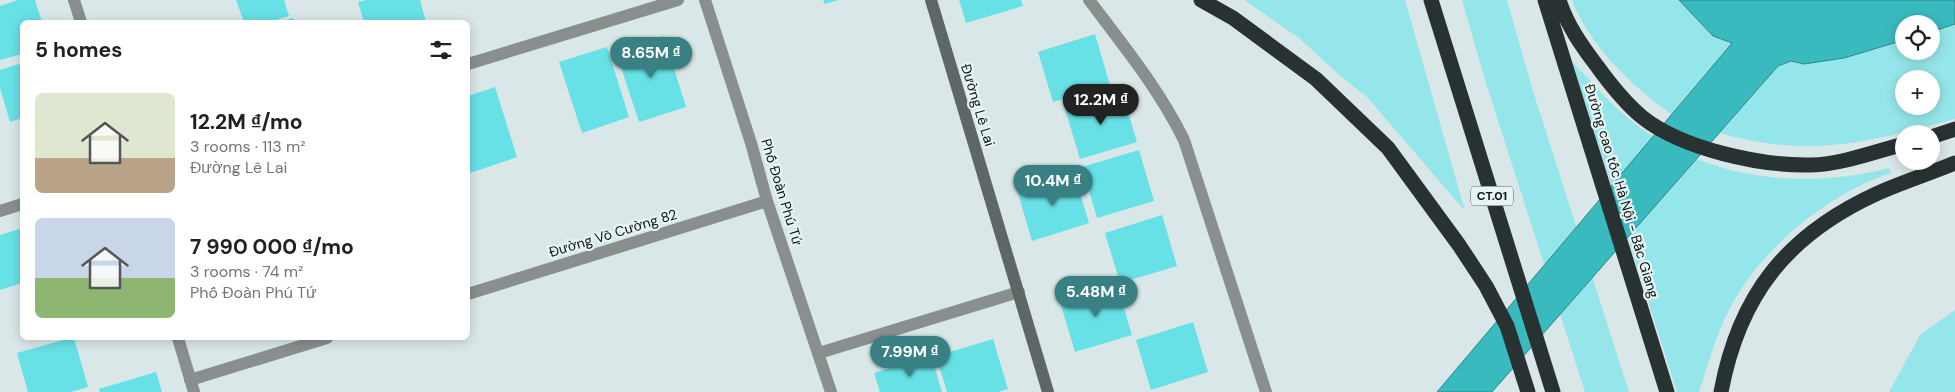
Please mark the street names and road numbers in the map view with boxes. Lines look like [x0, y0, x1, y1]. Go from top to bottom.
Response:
street label: Đường Lê Lai [957, 62, 999, 148]
street label: Đường cao tốc Hà Nội - Bắc Giang [1581, 82, 1663, 300]
street label: Phố Đoàn Phú Tứ [757, 136, 807, 248]
road number: CT.01 [1471, 187, 1513, 206]
street label: Đường Võ Cường 82 [547, 205, 679, 261]

